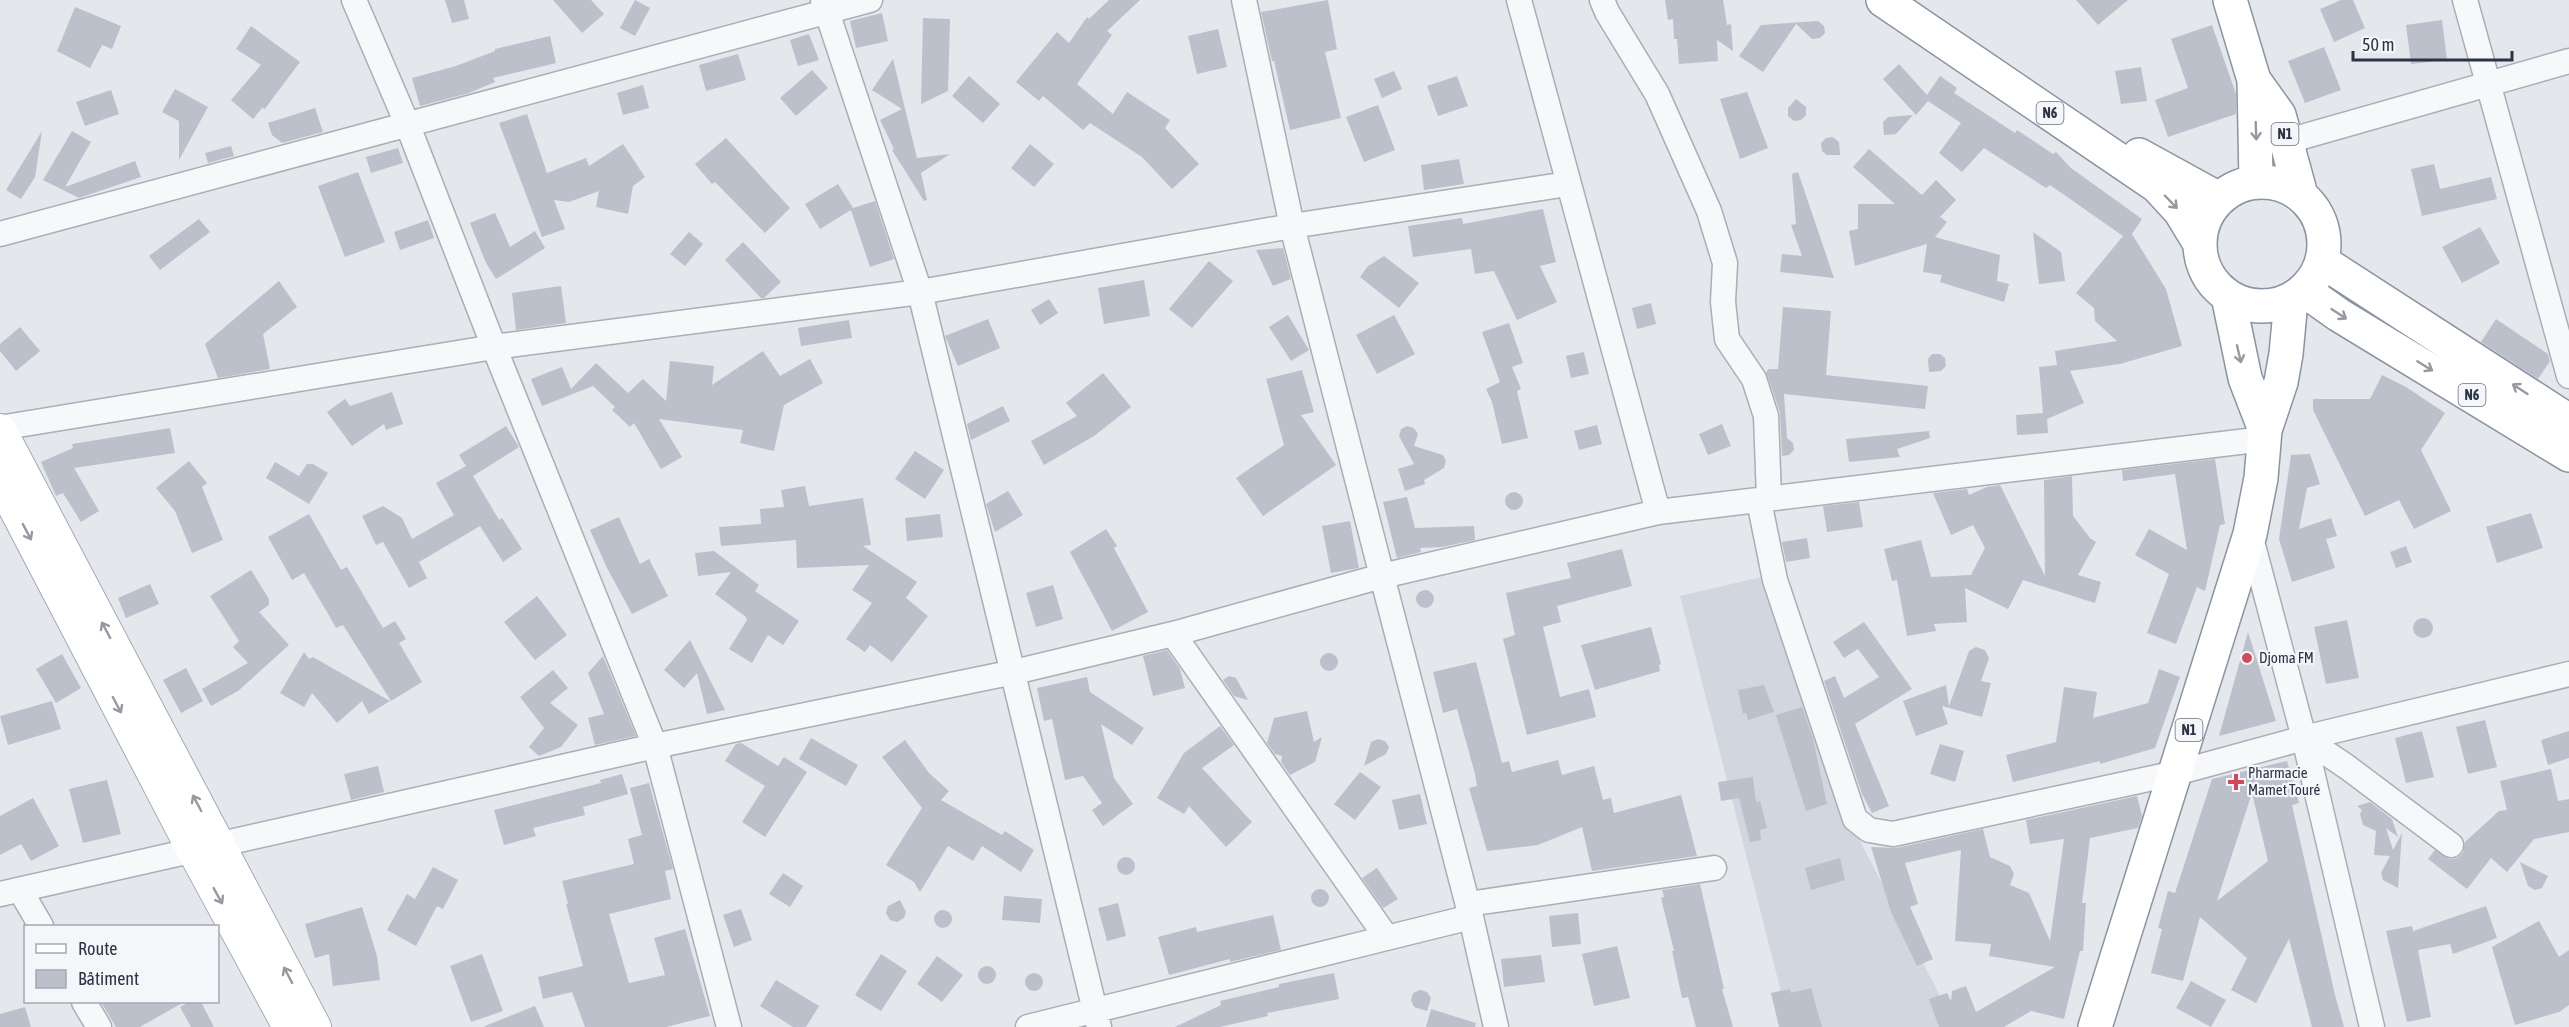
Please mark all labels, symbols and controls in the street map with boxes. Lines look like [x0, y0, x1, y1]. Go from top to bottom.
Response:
scale bar [2353, 24, 2512, 62]
text: 50 m [2362, 34, 2394, 55]
road number: N6 [2036, 102, 2064, 124]
one-way arrow [2250, 120, 2261, 140]
road number: N1 [2272, 123, 2298, 145]
one-way arrow [2164, 194, 2178, 209]
one-way arrow [2331, 308, 2348, 321]
one-way arrow [2233, 344, 2245, 363]
one-way arrow [2416, 361, 2433, 373]
one-way arrow [2512, 383, 2529, 395]
road number: N6 [2458, 384, 2486, 406]
one-way arrow [22, 522, 33, 540]
one-way arrow [99, 622, 111, 640]
place label: Djoma FM [2259, 649, 2314, 666]
marker: Djoma FM [2240, 651, 2254, 665]
one-way arrow [112, 695, 123, 713]
road number: N1 [2176, 719, 2202, 741]
place label: Pharmacie Mamet Touré [2248, 764, 2320, 798]
marker: Pharmacie Mamet Touré [2229, 775, 2243, 789]
one-way arrow [191, 794, 202, 812]
one-way arrow [213, 886, 224, 904]
legend [24, 925, 219, 1003]
text: Route [78, 938, 117, 959]
one-way arrow [281, 967, 293, 985]
text: Bâtiment [78, 968, 139, 989]

